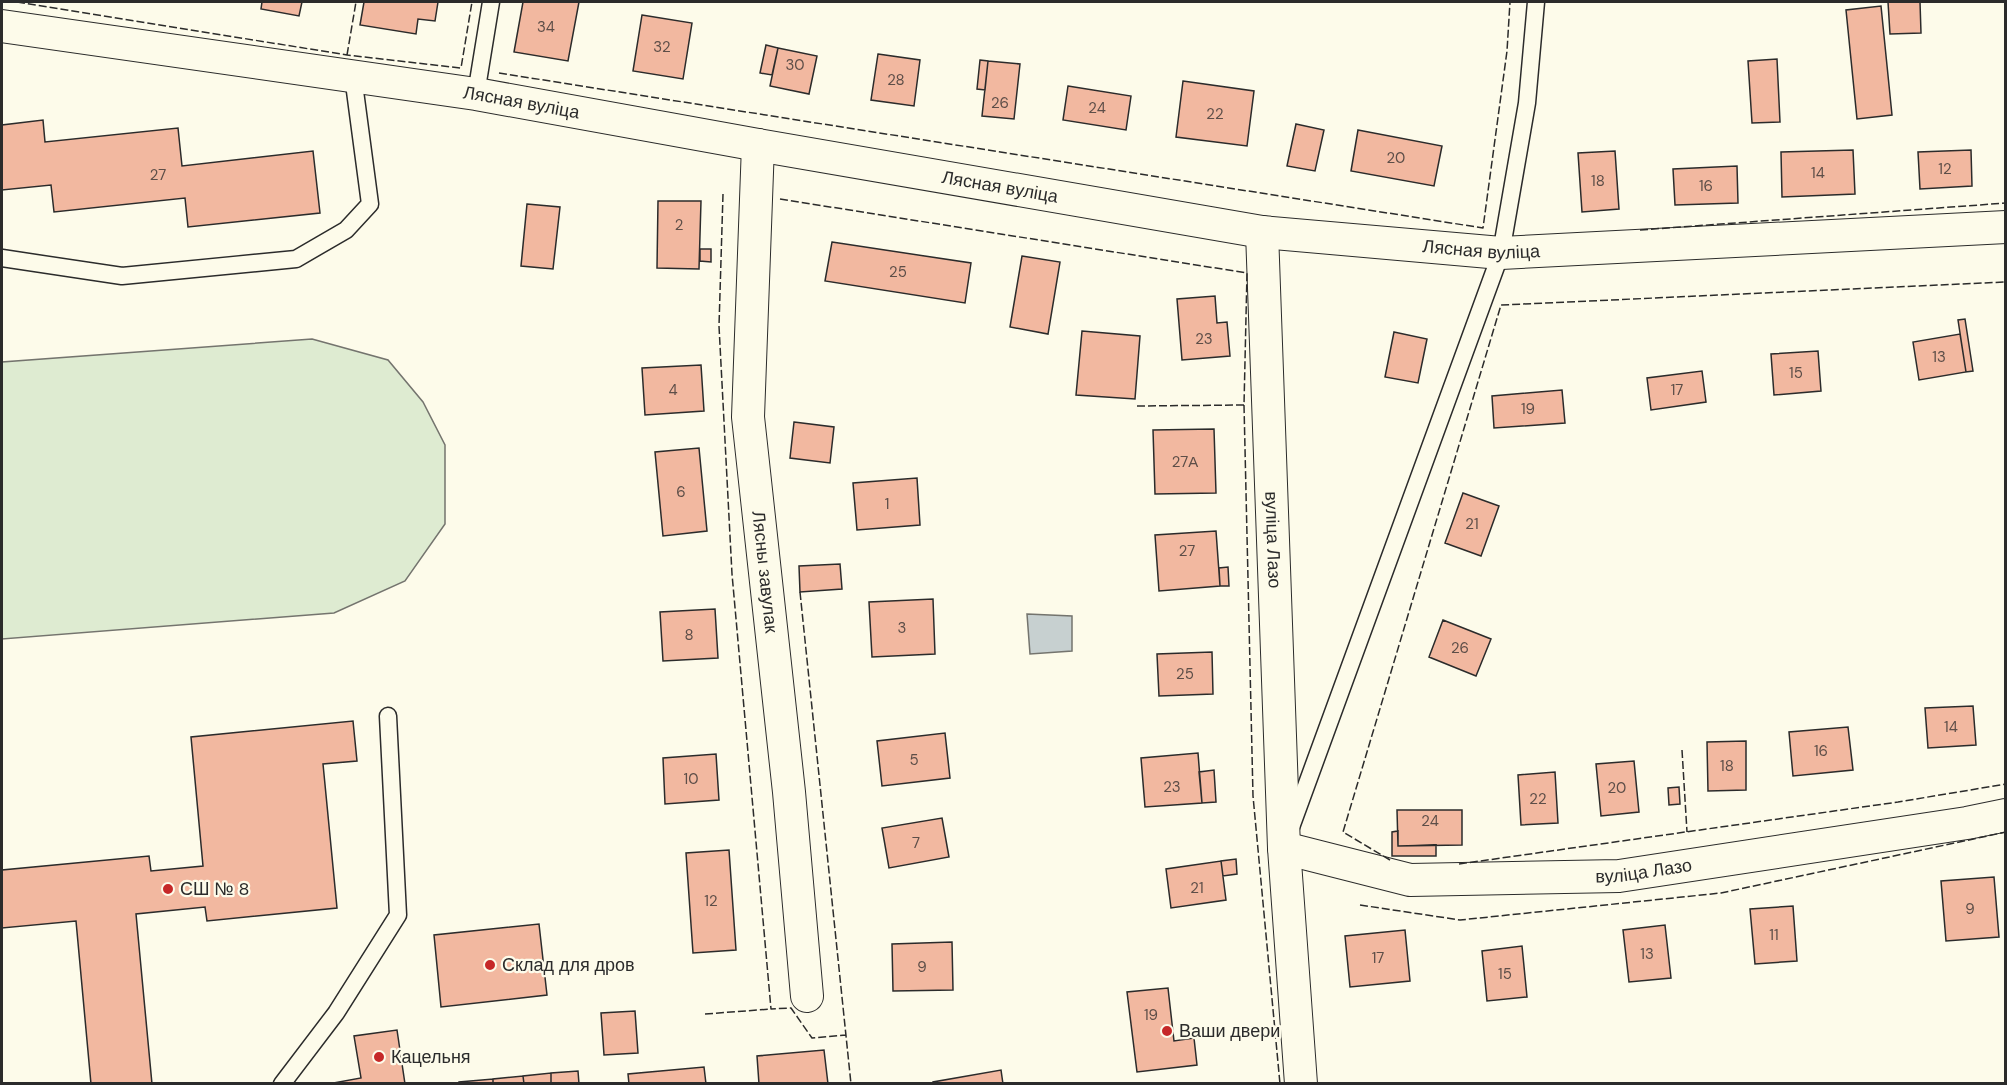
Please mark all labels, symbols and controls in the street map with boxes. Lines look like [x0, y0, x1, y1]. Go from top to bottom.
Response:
house number: 34 [537, 17, 555, 37]
house number: 32 [653, 37, 671, 57]
house number: 30 [785, 55, 805, 75]
house number: 28 [887, 70, 905, 90]
street label: Лясная вуліца [462, 80, 582, 125]
house number: 26 [991, 93, 1009, 113]
house number: 24 [1088, 98, 1106, 118]
house number: 22 [1206, 104, 1224, 124]
house number: 20 [1387, 148, 1405, 168]
house number: 12 [1938, 159, 1952, 179]
house number: 14 [1811, 163, 1825, 183]
house number: 27 [150, 165, 166, 185]
street label: Лясная вуліца [940, 165, 1061, 209]
house number: 18 [1591, 171, 1605, 191]
house number: 16 [1699, 176, 1713, 196]
house number: 2 [675, 215, 683, 235]
street label: Лясная вуліца [1422, 234, 1542, 265]
house number: 25 [889, 262, 907, 282]
house number: 23 [1195, 329, 1213, 349]
house number: 13 [1932, 347, 1946, 367]
house number: 15 [1789, 363, 1803, 383]
house number: 4 [668, 380, 678, 400]
house number: 17 [1671, 380, 1683, 400]
house number: 19 [1521, 399, 1535, 419]
house number: 27А [1172, 452, 1198, 472]
house number: 6 [676, 482, 686, 502]
street label: вуліца Лазо [1259, 491, 1287, 589]
house number: 1 [885, 494, 889, 514]
street label: Лясны завулак [746, 510, 784, 634]
house number: 21 [1465, 514, 1479, 534]
house number: 27 [1179, 541, 1195, 561]
house number: 3 [898, 618, 906, 638]
house number: 8 [684, 625, 694, 645]
house number: 26 [1451, 638, 1469, 658]
house number: 25 [1176, 664, 1194, 684]
house number: 14 [1944, 717, 1958, 737]
house number: 16 [1814, 741, 1828, 761]
house number: 5 [909, 750, 919, 770]
house number: 18 [1720, 756, 1734, 776]
house number: 10 [684, 769, 698, 789]
house number: 23 [1163, 777, 1181, 797]
house number: 20 [1608, 778, 1626, 798]
house number: 22 [1529, 789, 1547, 809]
house number: 24 [1421, 811, 1439, 831]
house number: 7 [912, 833, 920, 853]
street label: вуліца Лазо [1595, 853, 1693, 888]
place label: СШ № 8 [180, 877, 249, 901]
house number: 21 [1190, 878, 1204, 898]
marker: СШ № 8 [161, 882, 175, 896]
house number: 12 [704, 891, 718, 911]
house number: 9 [1965, 899, 1975, 919]
house number: 11 [1769, 925, 1779, 945]
house number: 13 [1640, 944, 1654, 964]
house number: 17 [1372, 948, 1384, 968]
place label: Склад для дров [502, 953, 635, 977]
house number: 9 [917, 957, 927, 977]
marker: Склад для дров [483, 958, 497, 972]
house number: 15 [1498, 964, 1512, 984]
house number: 19 [1144, 1005, 1158, 1025]
place label: Ваши двери [1179, 1019, 1280, 1043]
marker: Ваши двери [1160, 1024, 1174, 1038]
place label: Кацельня [391, 1045, 471, 1069]
marker: Кацельня [372, 1050, 386, 1064]

